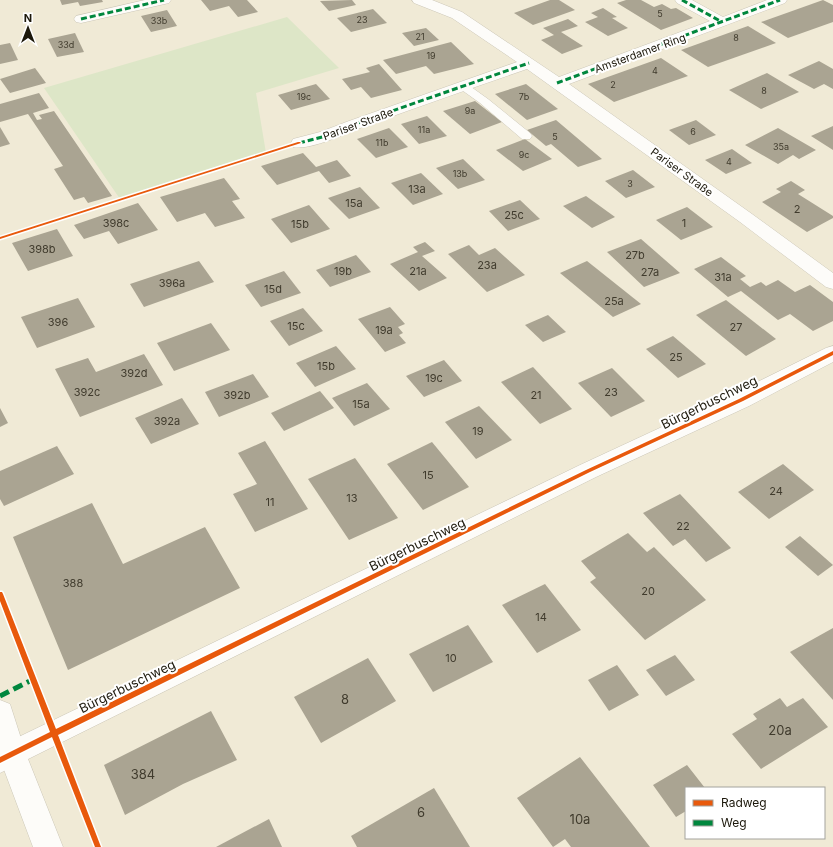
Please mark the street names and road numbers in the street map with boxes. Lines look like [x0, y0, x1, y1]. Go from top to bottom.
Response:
street label: Amsterdamer Ring [592, 30, 688, 76]
street label: Pariser Straße [321, 105, 395, 143]
street label: Pariser Straße [648, 145, 716, 199]
street label: Bürgerbuschweg [658, 372, 760, 432]
street label: Bürgerbuschweg [366, 514, 468, 574]
street label: Bürgerbuschweg [76, 656, 178, 716]

